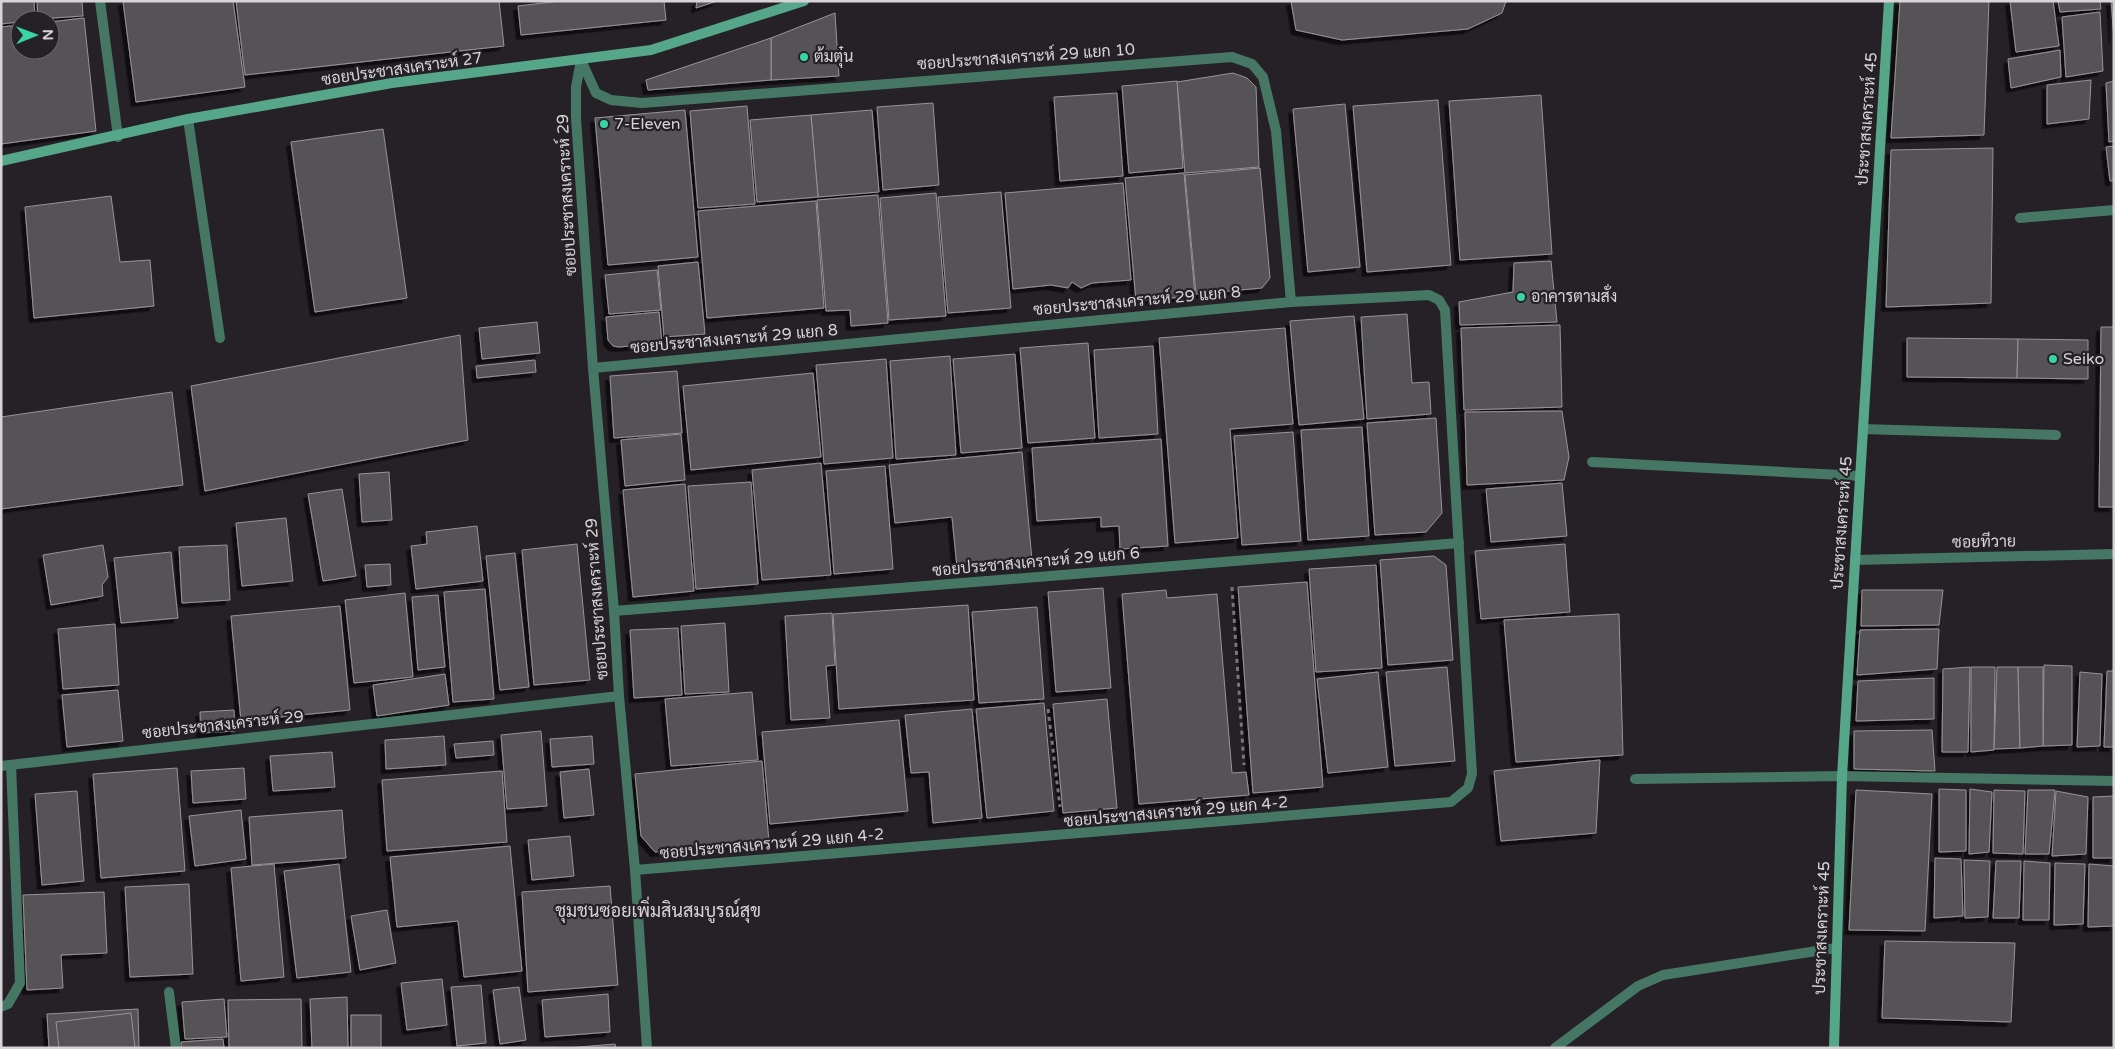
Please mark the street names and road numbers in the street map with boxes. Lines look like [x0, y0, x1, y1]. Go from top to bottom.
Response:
street label: ซอยประชาสงเคราะห์ 29 แยก 10 [916, 36, 1136, 75]
street label: ซอยประชาสงเคราะห์ 27 [320, 45, 484, 90]
street label: ประชาสงเคราะห์ 45 [1849, 51, 1882, 186]
street label: ซอยประชาสงเคราะห์ 29 [550, 113, 581, 277]
street label: ซอยประชาสงเคราะห์ 29 แยก 8 [1032, 279, 1242, 320]
street label: ซอยประชาสงเคราะห์ 29 แยก 8 [629, 317, 839, 358]
street label: ประชาสงเคราะห์ 45 [1824, 455, 1857, 590]
street label: ซอยประชาสงเคราะห์ 29 [578, 517, 613, 681]
street label: ซอยทีวาย [1952, 529, 2016, 553]
street label: ซอยประชาสงเคราะห์ 29 แยก 6 [931, 540, 1141, 581]
street label: ซอยประชาสงเคราะห์ 29 [141, 704, 305, 743]
street label: ซอยประชาสงเคราะห์ 29 แยก 4-2 [1063, 789, 1289, 832]
street label: ซอยประชาสงเคราะห์ 29 แยก 4-2 [659, 821, 885, 864]
street label: ประชาสงเคราะห์ 45 [1807, 861, 1834, 995]

